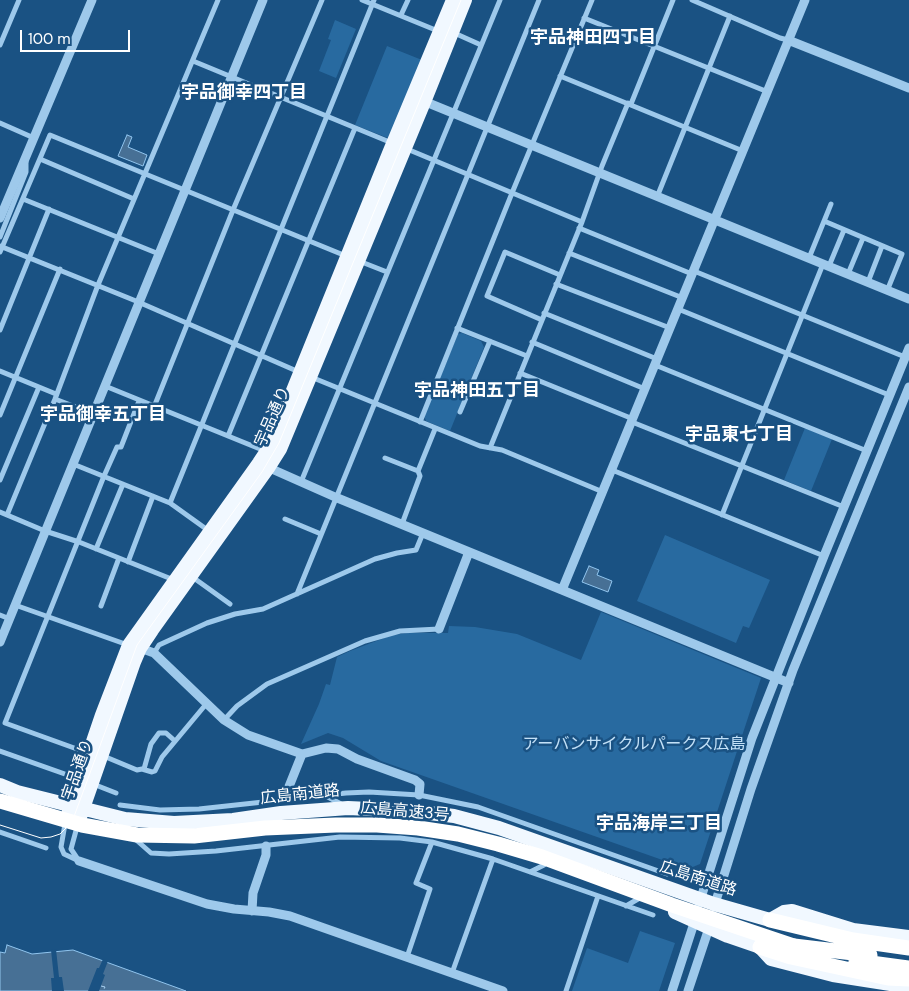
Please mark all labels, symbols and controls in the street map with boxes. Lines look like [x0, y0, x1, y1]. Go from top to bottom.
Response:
scale bar [22, 20, 132, 52]
district label: 宇品神田四丁目 [530, 27, 656, 49]
text: 100 m [28, 29, 71, 49]
district label: 宇品御幸四丁目 [181, 82, 307, 104]
district label: 宇品神田五丁目 [414, 380, 540, 402]
street label: 宇品通り [251, 384, 295, 450]
district label: 宇品御幸五丁目 [40, 404, 166, 426]
district label: 宇品東七丁目 [685, 424, 793, 446]
park label: アーバンサイクルパークス広島 [522, 735, 746, 755]
street label: 宇品通り [59, 737, 97, 803]
street label: 広島南道路 [259, 781, 341, 809]
street label: 広島高速3号 [360, 799, 450, 825]
district label: 宇品海岸三丁目 [596, 813, 722, 835]
street label: 広島南道路 [657, 858, 739, 900]

